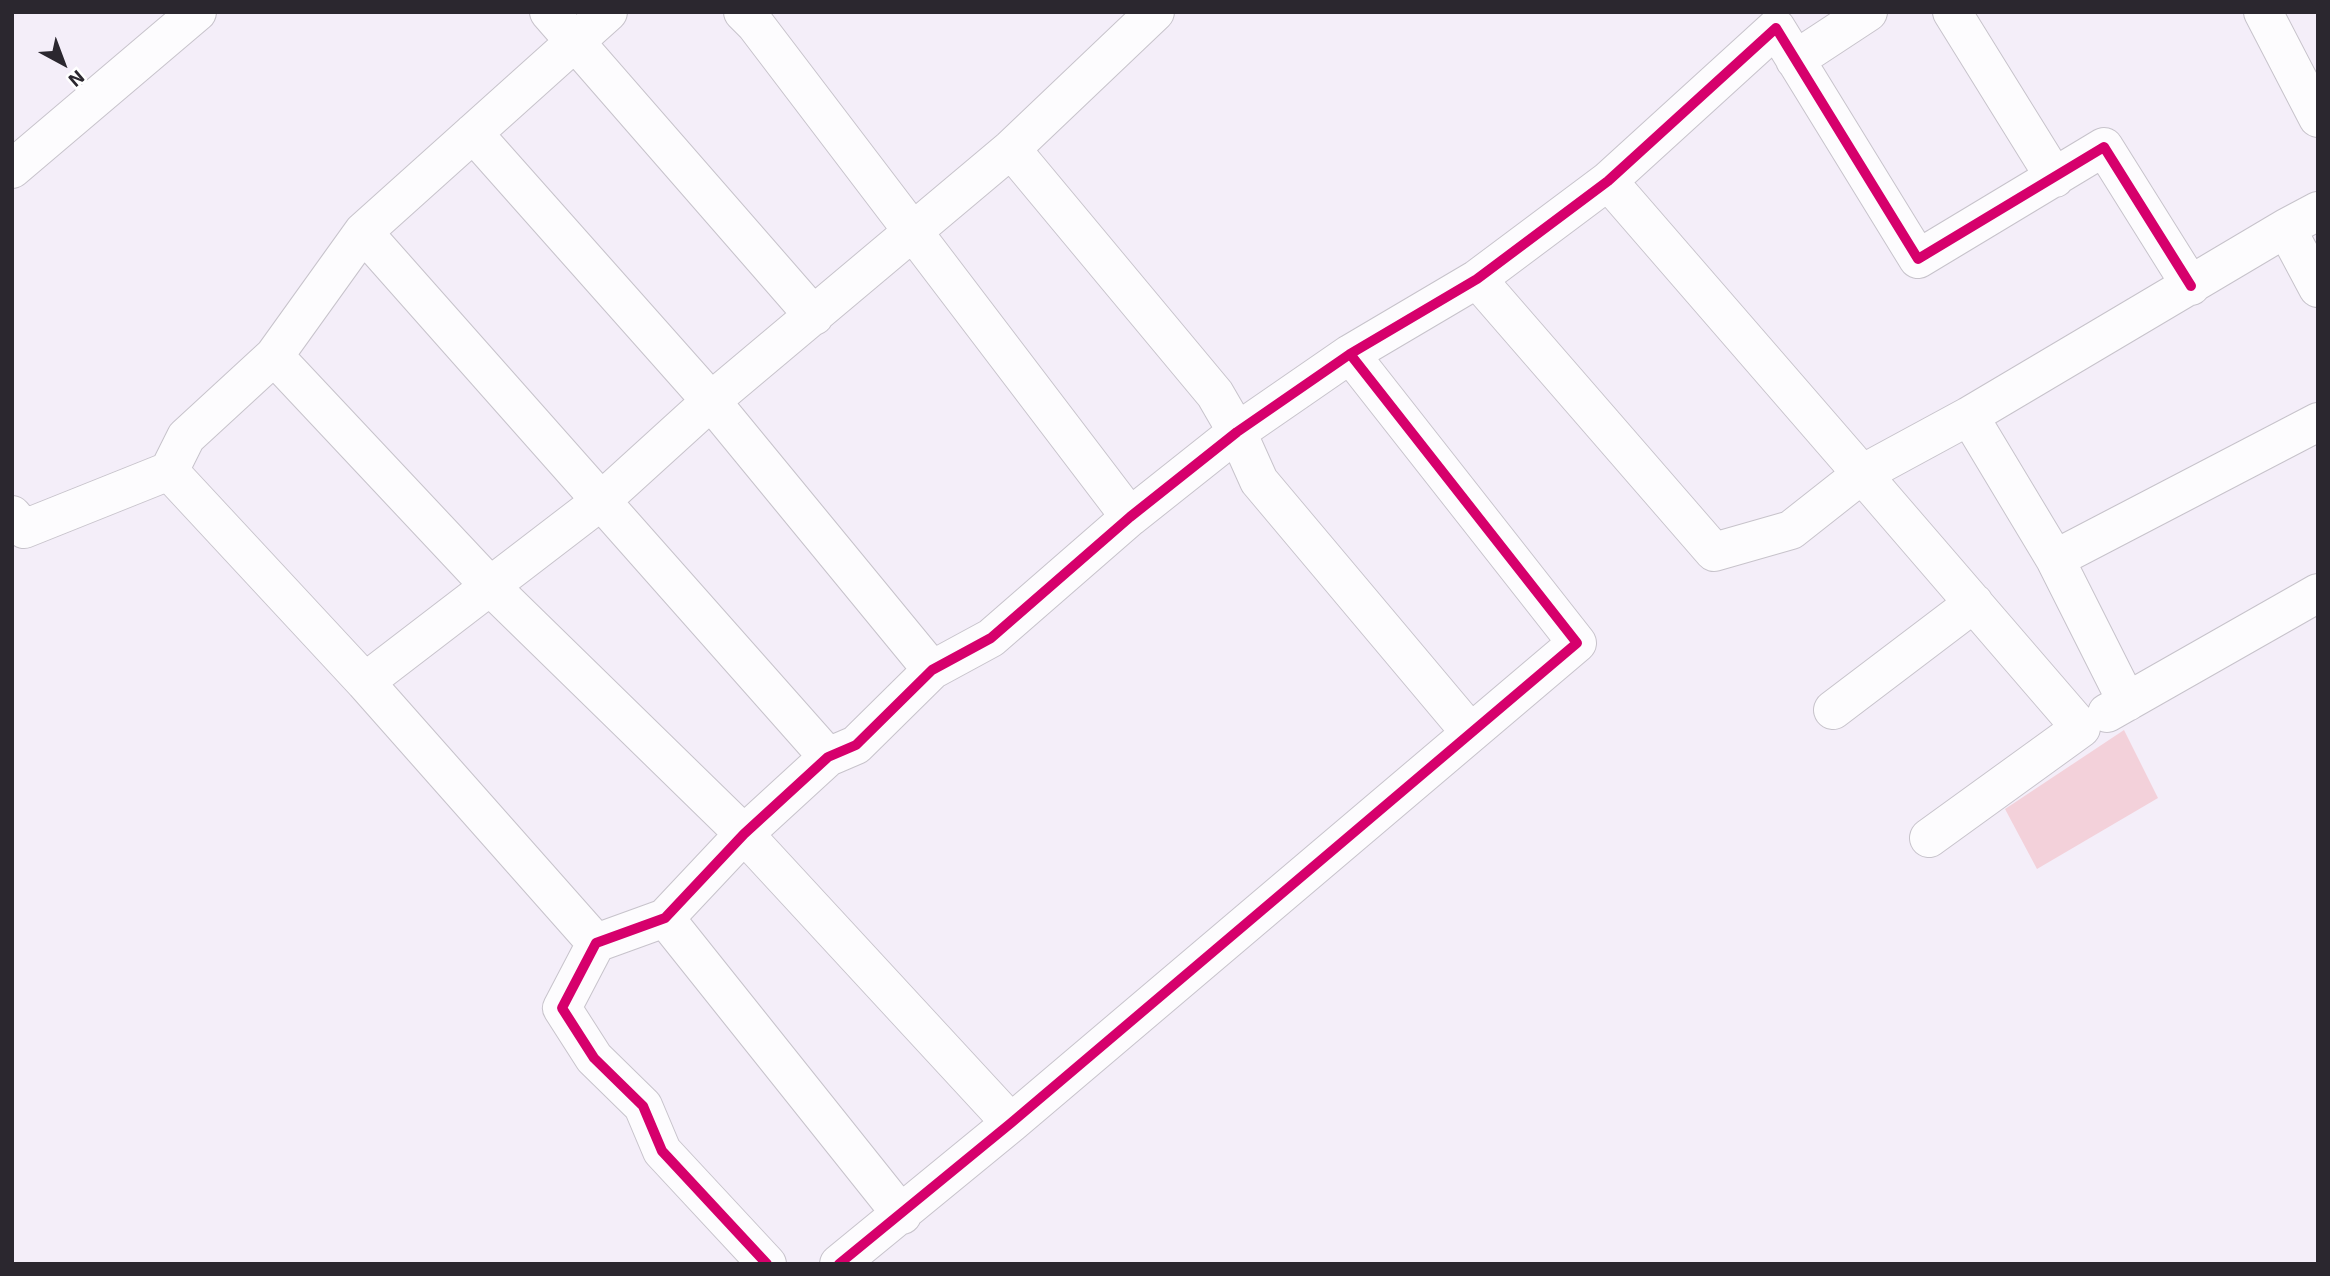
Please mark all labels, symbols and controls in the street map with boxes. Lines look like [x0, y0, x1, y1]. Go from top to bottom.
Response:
north arrow [28, 28, 98, 98]
text: N [64, 66, 90, 92]

